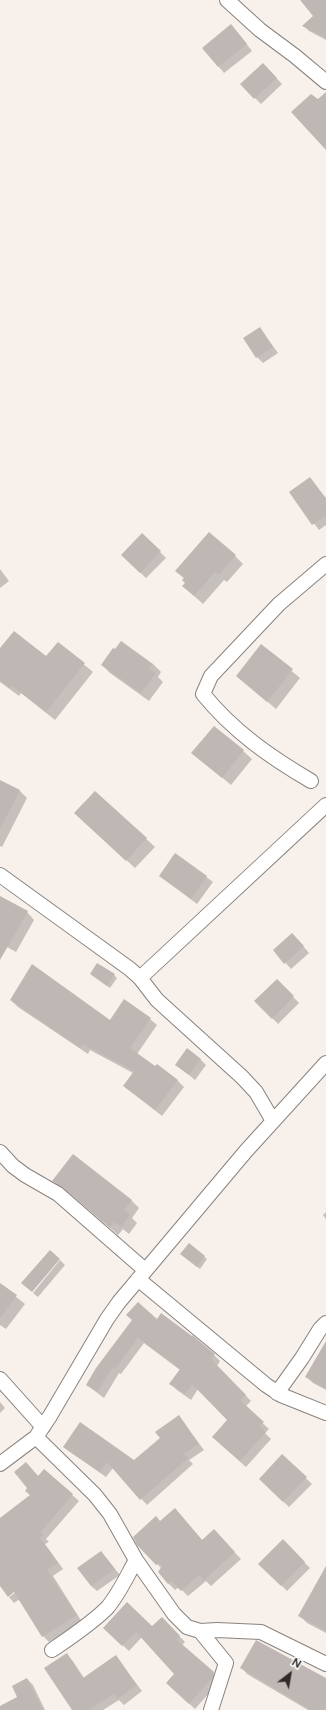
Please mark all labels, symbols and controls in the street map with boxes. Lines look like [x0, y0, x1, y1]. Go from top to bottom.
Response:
north arrow [270, 1654, 310, 1694]
text: N [289, 1656, 303, 1671]

